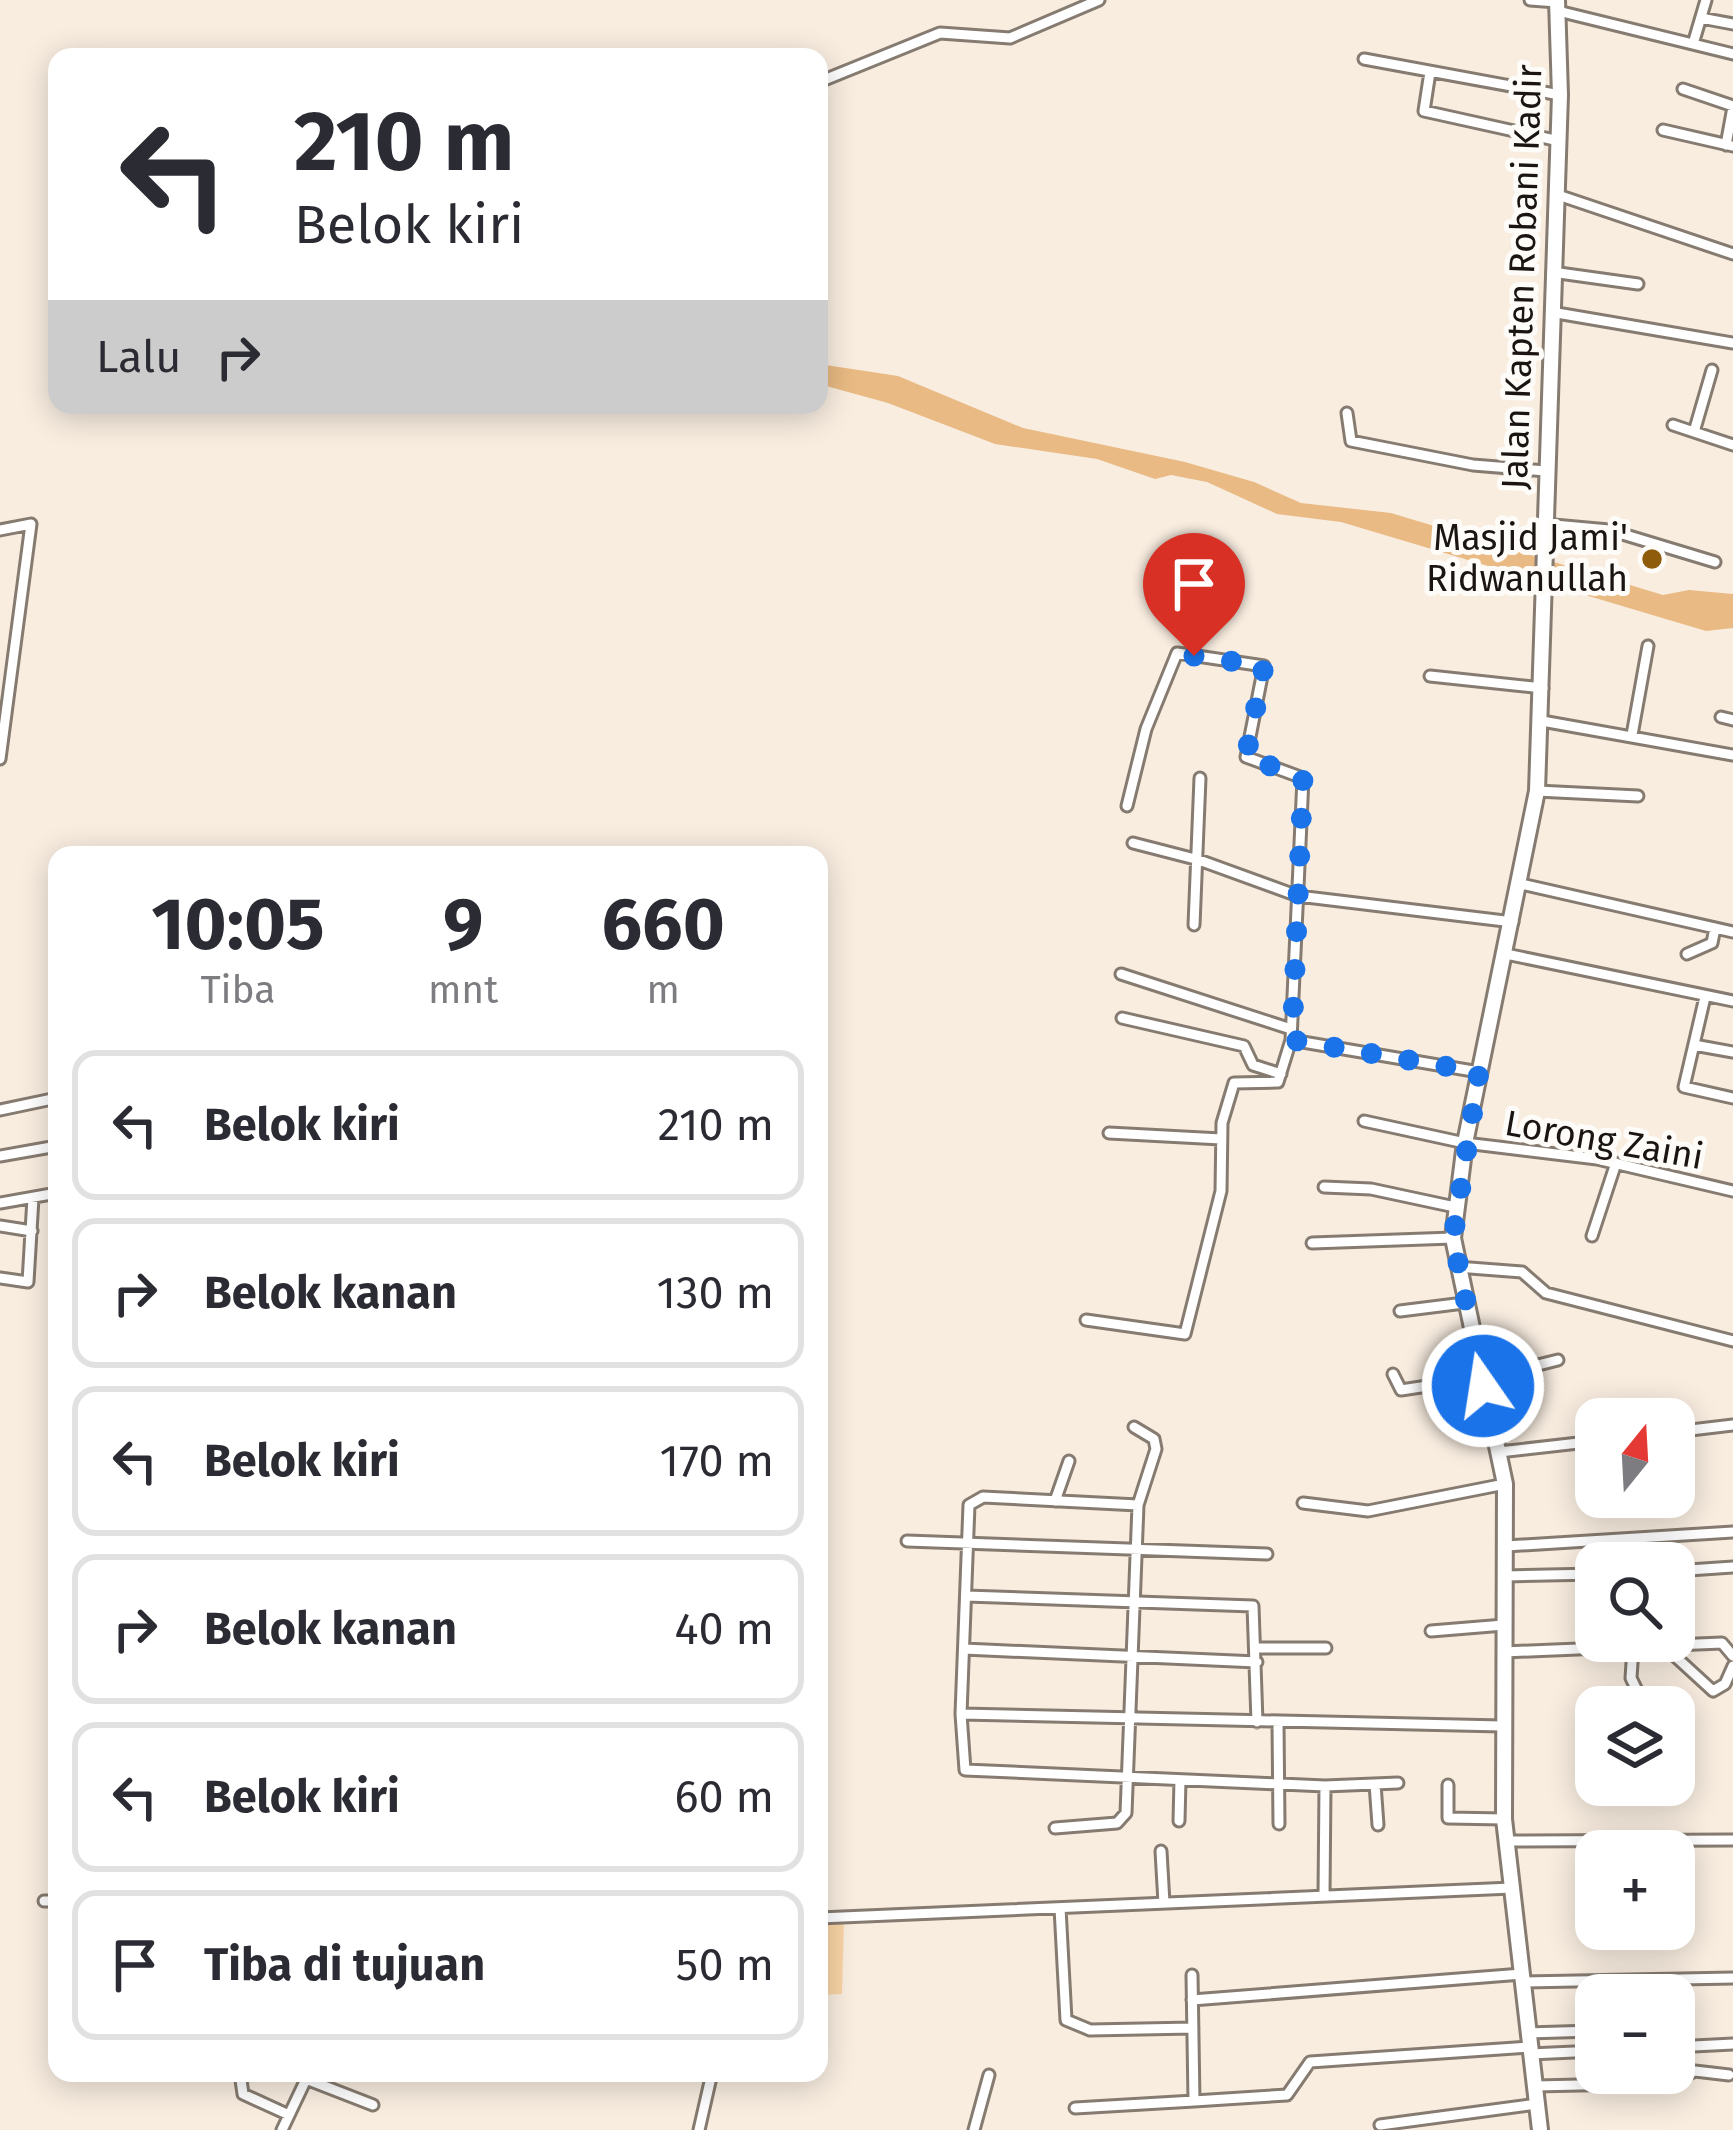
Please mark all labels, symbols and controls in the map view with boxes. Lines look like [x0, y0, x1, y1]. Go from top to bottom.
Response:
street label: Jalan Kapten Robani Kadir [1493, 64, 1551, 490]
text: 210 m [294, 91, 515, 192]
icon: left [96, 96, 252, 252]
text: Belok kiri [294, 193, 524, 257]
icon: right [205, 324, 271, 390]
text: Lalu [96, 330, 181, 384]
place label: Masjid Jami' Ridwanullah [1426, 516, 1628, 601]
pin [1143, 533, 1245, 656]
marker: Masjid Jami' Ridwanullah [1639, 546, 1665, 572]
icon: arrive [1161, 551, 1227, 617]
text: 10:05 [151, 882, 325, 968]
text: 9 [443, 882, 483, 968]
text: 660 [601, 882, 725, 968]
text: Tiba [200, 967, 276, 1013]
text: mnt [428, 967, 498, 1013]
text: m [646, 967, 680, 1013]
icon: left [102, 1092, 168, 1158]
text: Belok kiri [204, 1098, 400, 1152]
text: 210 m [658, 1098, 774, 1152]
street label: Lorong Zaini [1501, 1101, 1707, 1179]
icon: right [102, 1260, 168, 1326]
text: Belok kanan [204, 1266, 457, 1320]
text: 130 m [656, 1266, 774, 1320]
position arrow [1420, 1323, 1546, 1449]
north arrow [1575, 1398, 1695, 1518]
map controls [1575, 1398, 1695, 2094]
icon: left [102, 1428, 168, 1494]
text: Belok kiri [204, 1434, 400, 1488]
text: 170 m [659, 1434, 774, 1488]
button: search [1575, 1542, 1695, 1662]
icon: right [102, 1596, 168, 1662]
text: Belok kanan [204, 1602, 457, 1656]
text: 40 m [674, 1602, 774, 1656]
button: layers [1575, 1686, 1695, 1806]
icon: left [102, 1764, 168, 1830]
text: Belok kiri [204, 1770, 400, 1824]
text: 60 m [674, 1770, 774, 1824]
button: + [1575, 1830, 1695, 1950]
icon: arrive [102, 1932, 168, 1998]
text: Tiba di tujuan [204, 1938, 485, 1992]
text: 50 m [676, 1938, 774, 1992]
button: − [1575, 1974, 1695, 2094]

